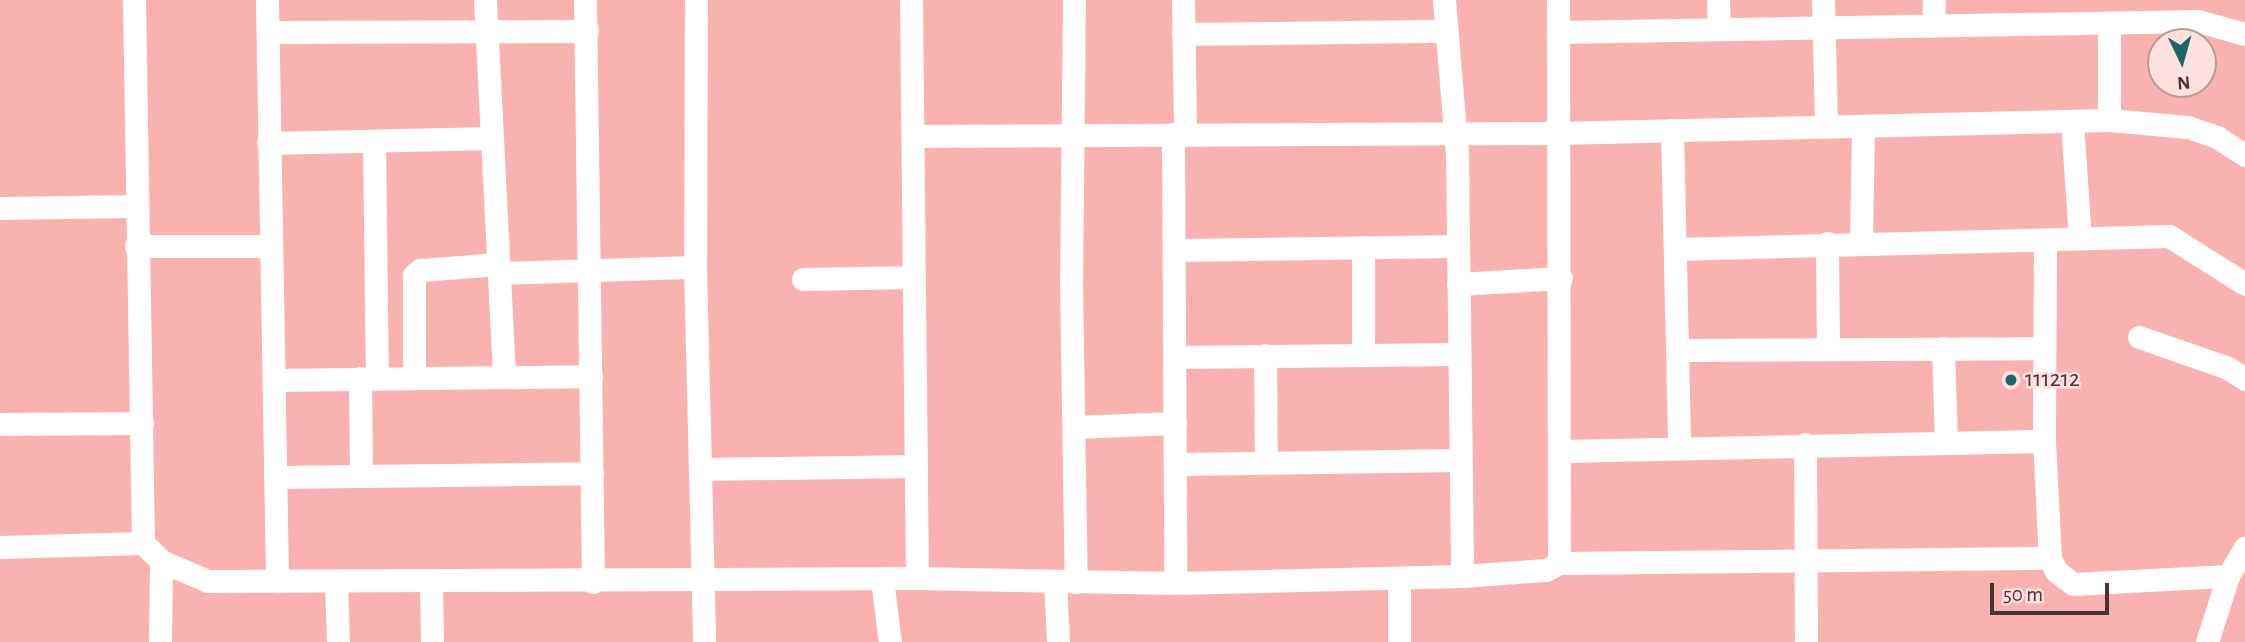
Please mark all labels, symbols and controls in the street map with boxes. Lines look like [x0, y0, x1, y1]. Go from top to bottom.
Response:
north arrow [2147, 28, 2217, 98]
text: N [2176, 72, 2191, 92]
place label: 111212 [2025, 366, 2080, 394]
marker: 111212 [2003, 372, 2019, 388]
scale bar [1993, 568, 2112, 612]
text: 50 m [2003, 584, 2043, 605]

